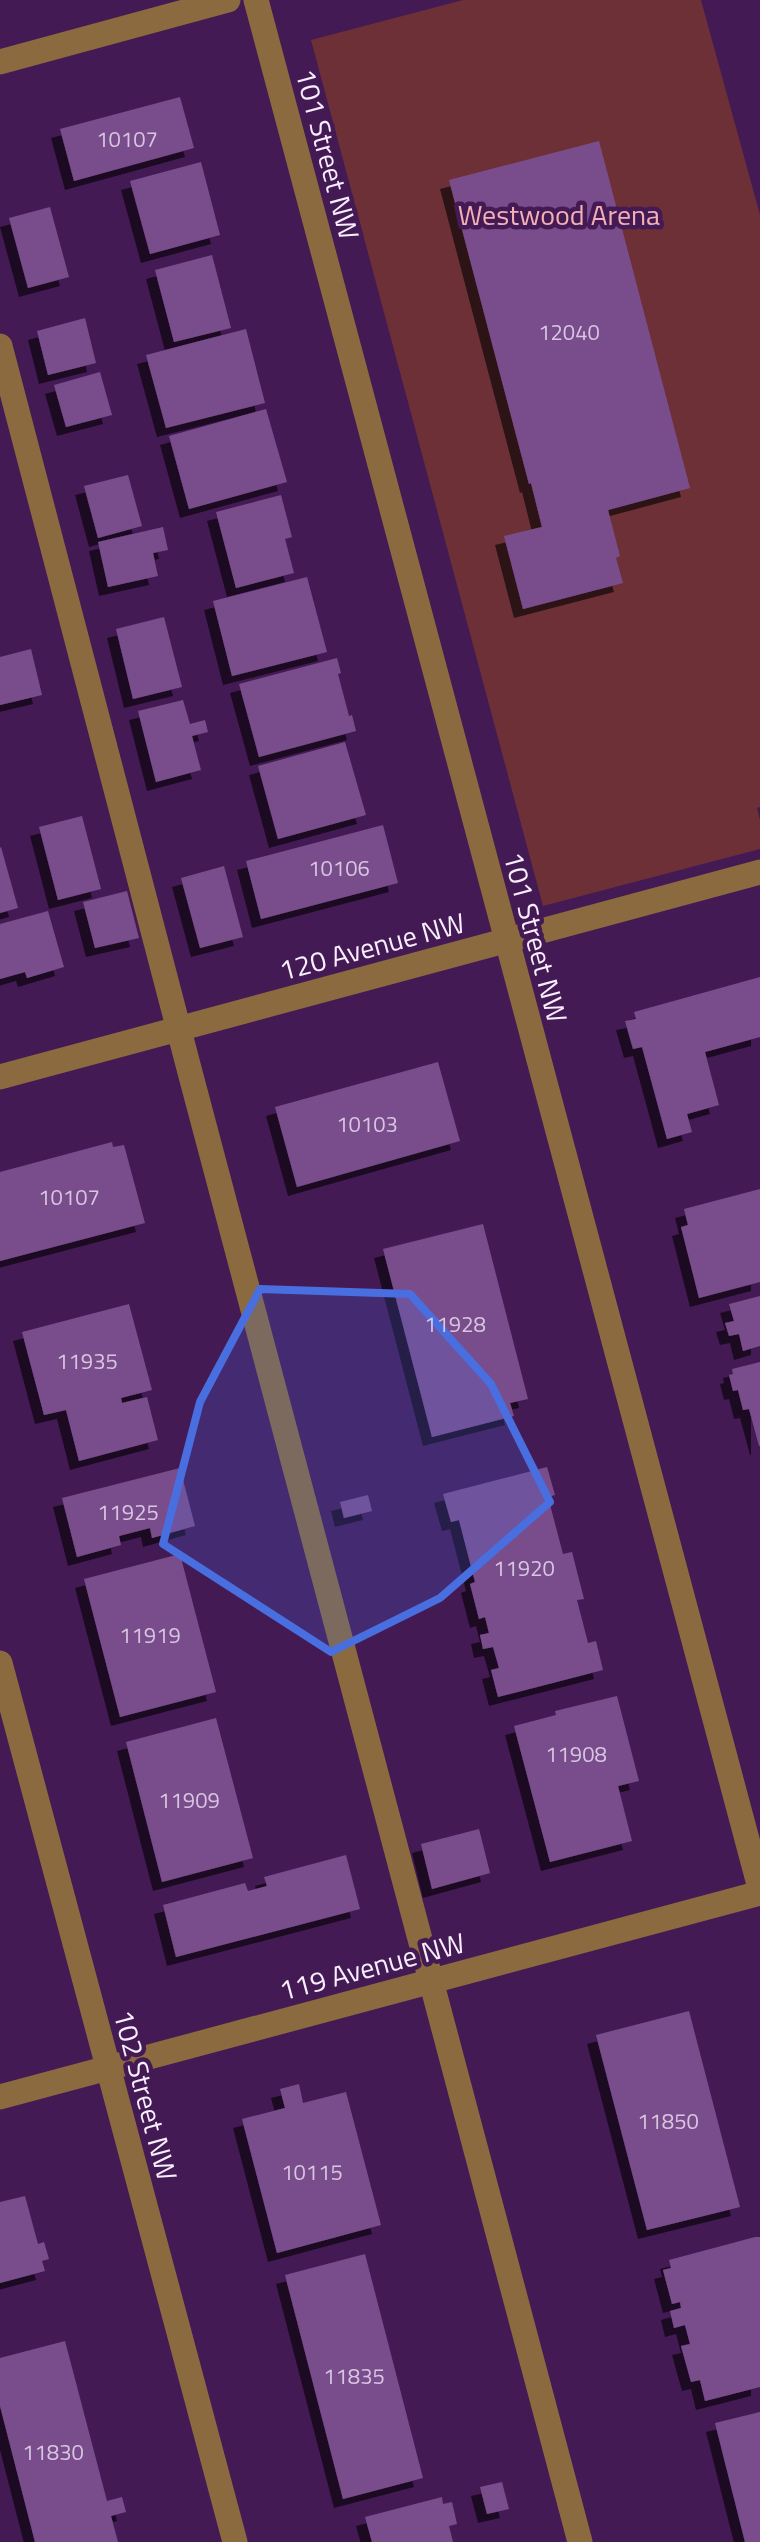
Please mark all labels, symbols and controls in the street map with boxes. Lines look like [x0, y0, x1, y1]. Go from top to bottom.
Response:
street label: 101 Street NW [285, 64, 371, 244]
house number: 10107 [96, 122, 158, 156]
park label: Westwood Arena [458, 193, 660, 236]
house number: 12040 [538, 315, 600, 349]
street label: 101 Street NW [493, 847, 579, 1027]
house number: 10106 [308, 851, 370, 885]
street label: 120 Avenue NW [274, 901, 470, 991]
house number: 10103 [336, 1107, 398, 1141]
house number: 10107 [38, 1180, 100, 1214]
house number: 11928 [424, 1307, 486, 1341]
house number: 11935 [56, 1344, 118, 1378]
house number: 11925 [97, 1495, 159, 1529]
house number: 11920 [493, 1551, 555, 1585]
house number: 11919 [119, 1618, 181, 1652]
house number: 11908 [545, 1737, 607, 1771]
house number: 11909 [158, 1783, 220, 1817]
street label: 119 Avenue NW [274, 1921, 470, 2011]
street label: 102 Street NW [103, 2005, 189, 2185]
house number: 11850 [637, 2104, 699, 2138]
house number: 10115 [281, 2155, 343, 2189]
house number: 11835 [323, 2359, 385, 2393]
house number: 11830 [22, 2435, 84, 2469]

